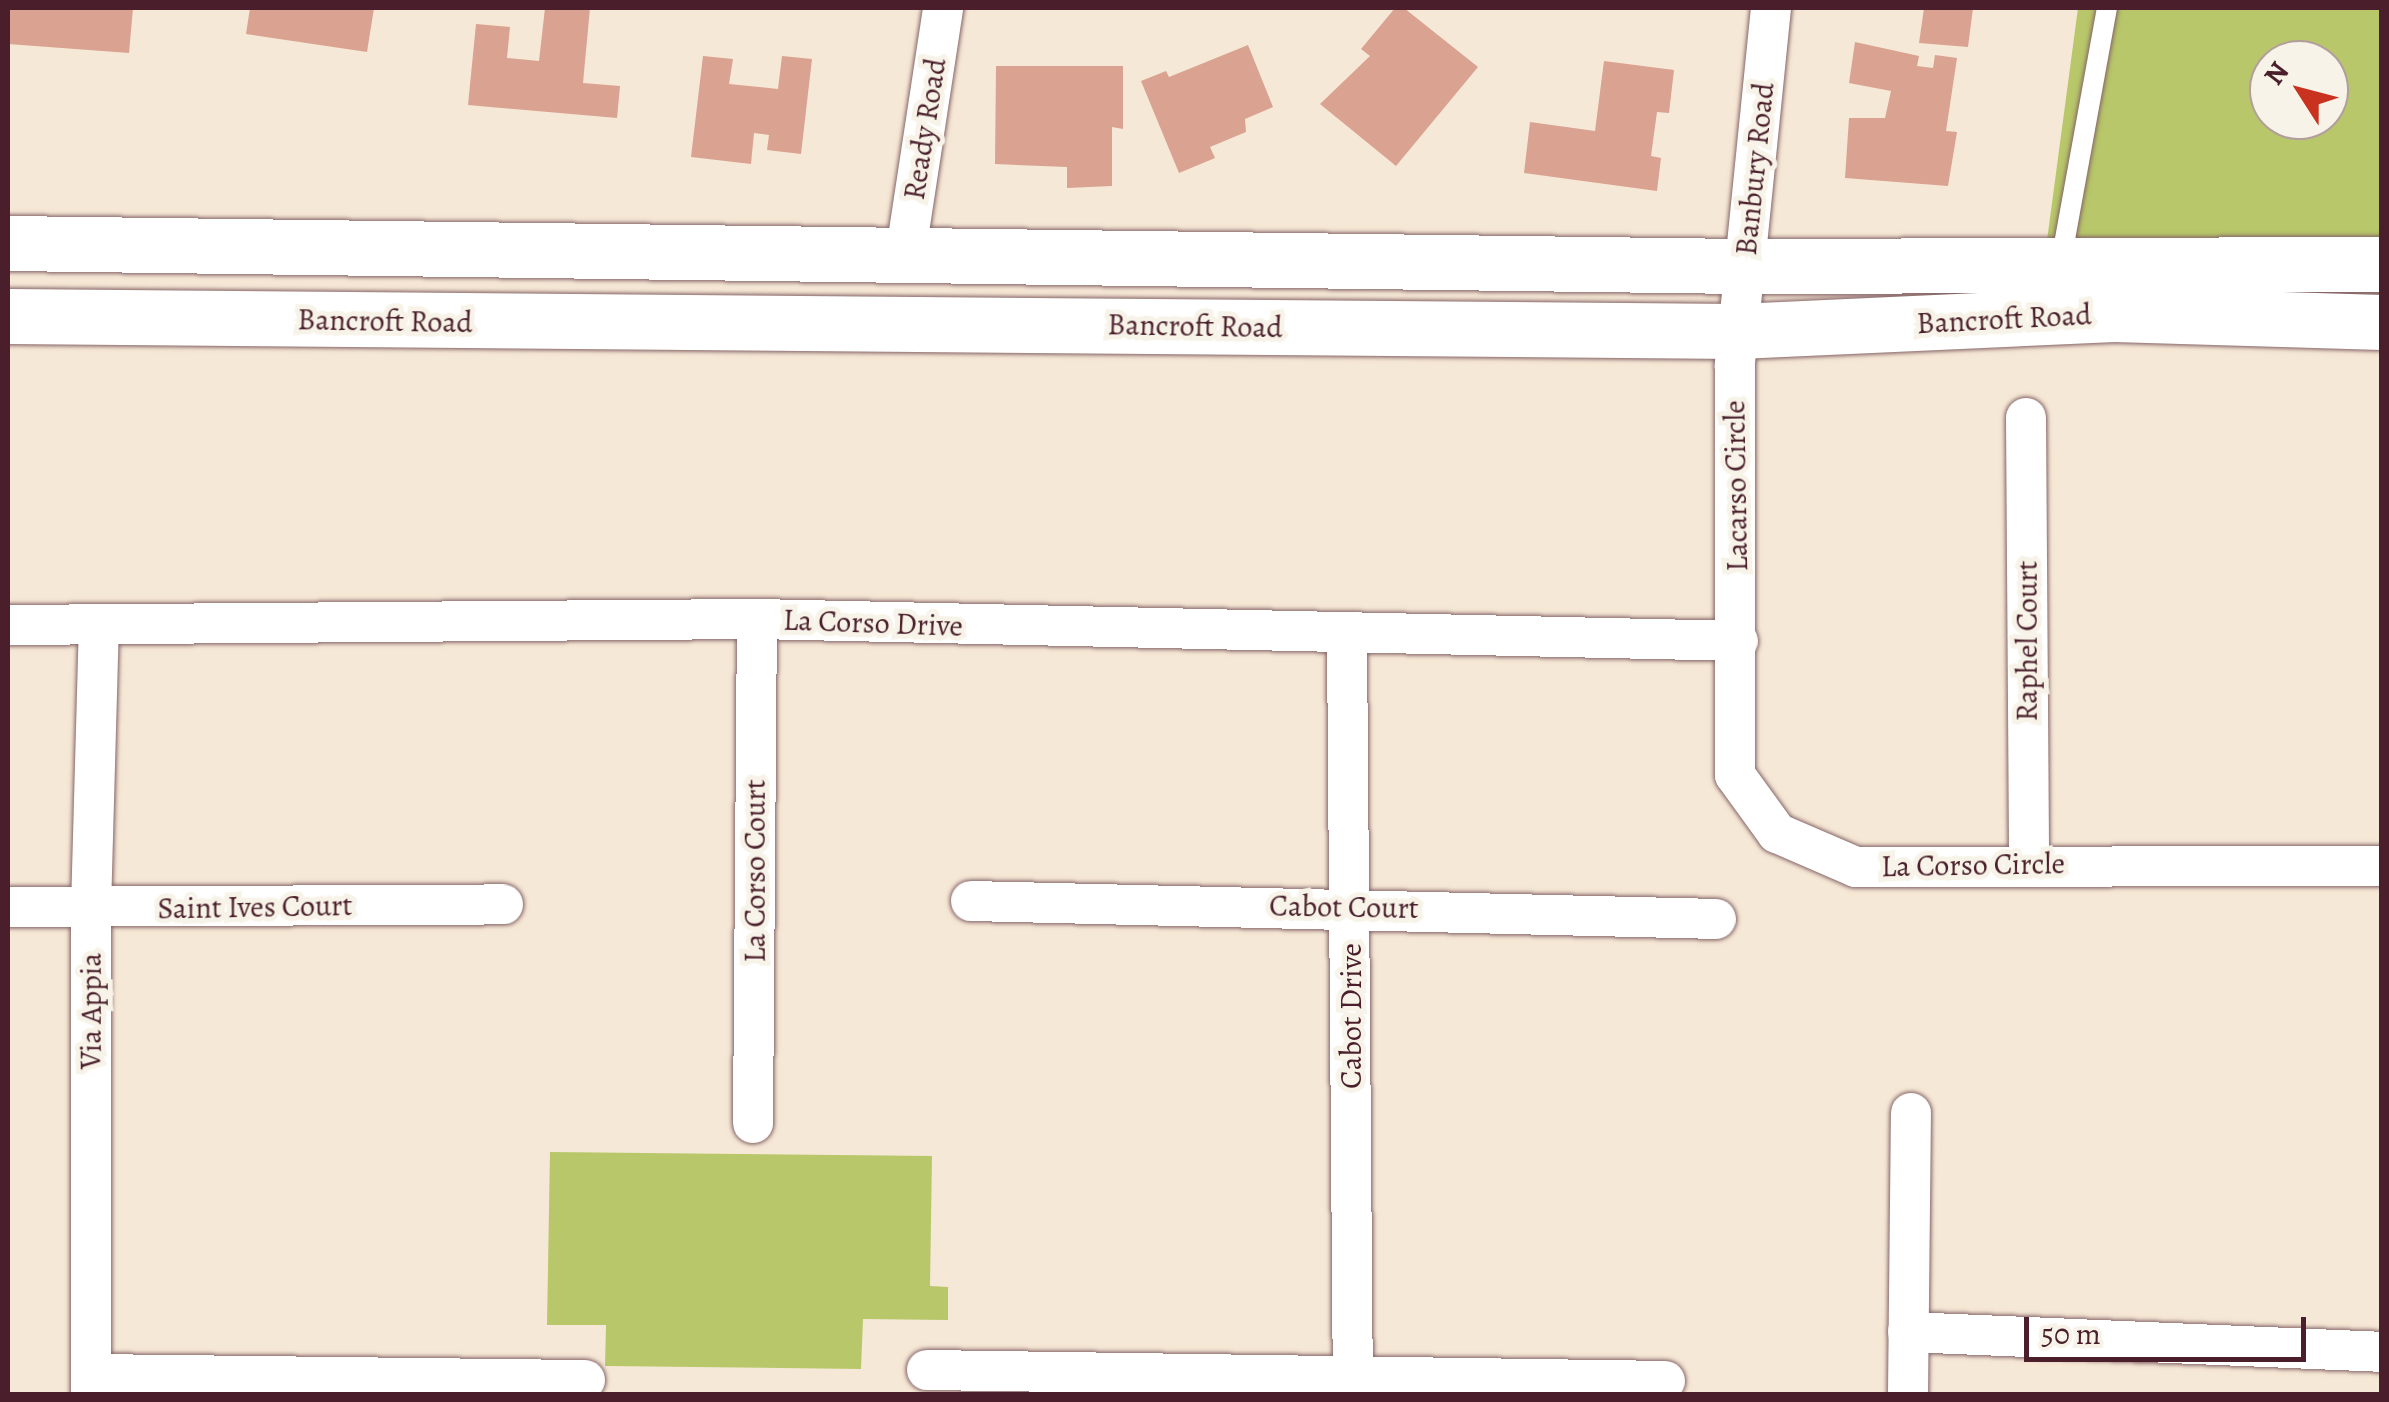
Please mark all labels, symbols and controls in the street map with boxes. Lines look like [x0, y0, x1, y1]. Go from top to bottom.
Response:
north arrow [2249, 40, 2349, 140]
text: N [2255, 54, 2298, 93]
street label: Ready Road [896, 56, 954, 202]
street label: Banbury Road [1728, 81, 1782, 257]
street label: Bancroft Road [1916, 296, 2092, 342]
street label: Bancroft Road [297, 301, 473, 341]
street label: Bancroft Road [1107, 306, 1283, 346]
street label: Lacarso Circle [1717, 400, 1755, 572]
street label: Raphel Court [2009, 560, 2045, 722]
street label: La Corso Drive [782, 602, 964, 644]
street label: La Corso Court [737, 779, 773, 963]
street label: La Corso Circle [1881, 845, 2065, 885]
street label: Saint Ives Court [157, 887, 353, 927]
street label: Cabot Court [1269, 888, 1419, 926]
street label: Cabot Drive [1333, 943, 1369, 1089]
street label: Via Appia [73, 953, 109, 1069]
scale bar [2029, 1297, 2312, 1359]
text: 50 m [2041, 1314, 2101, 1354]

